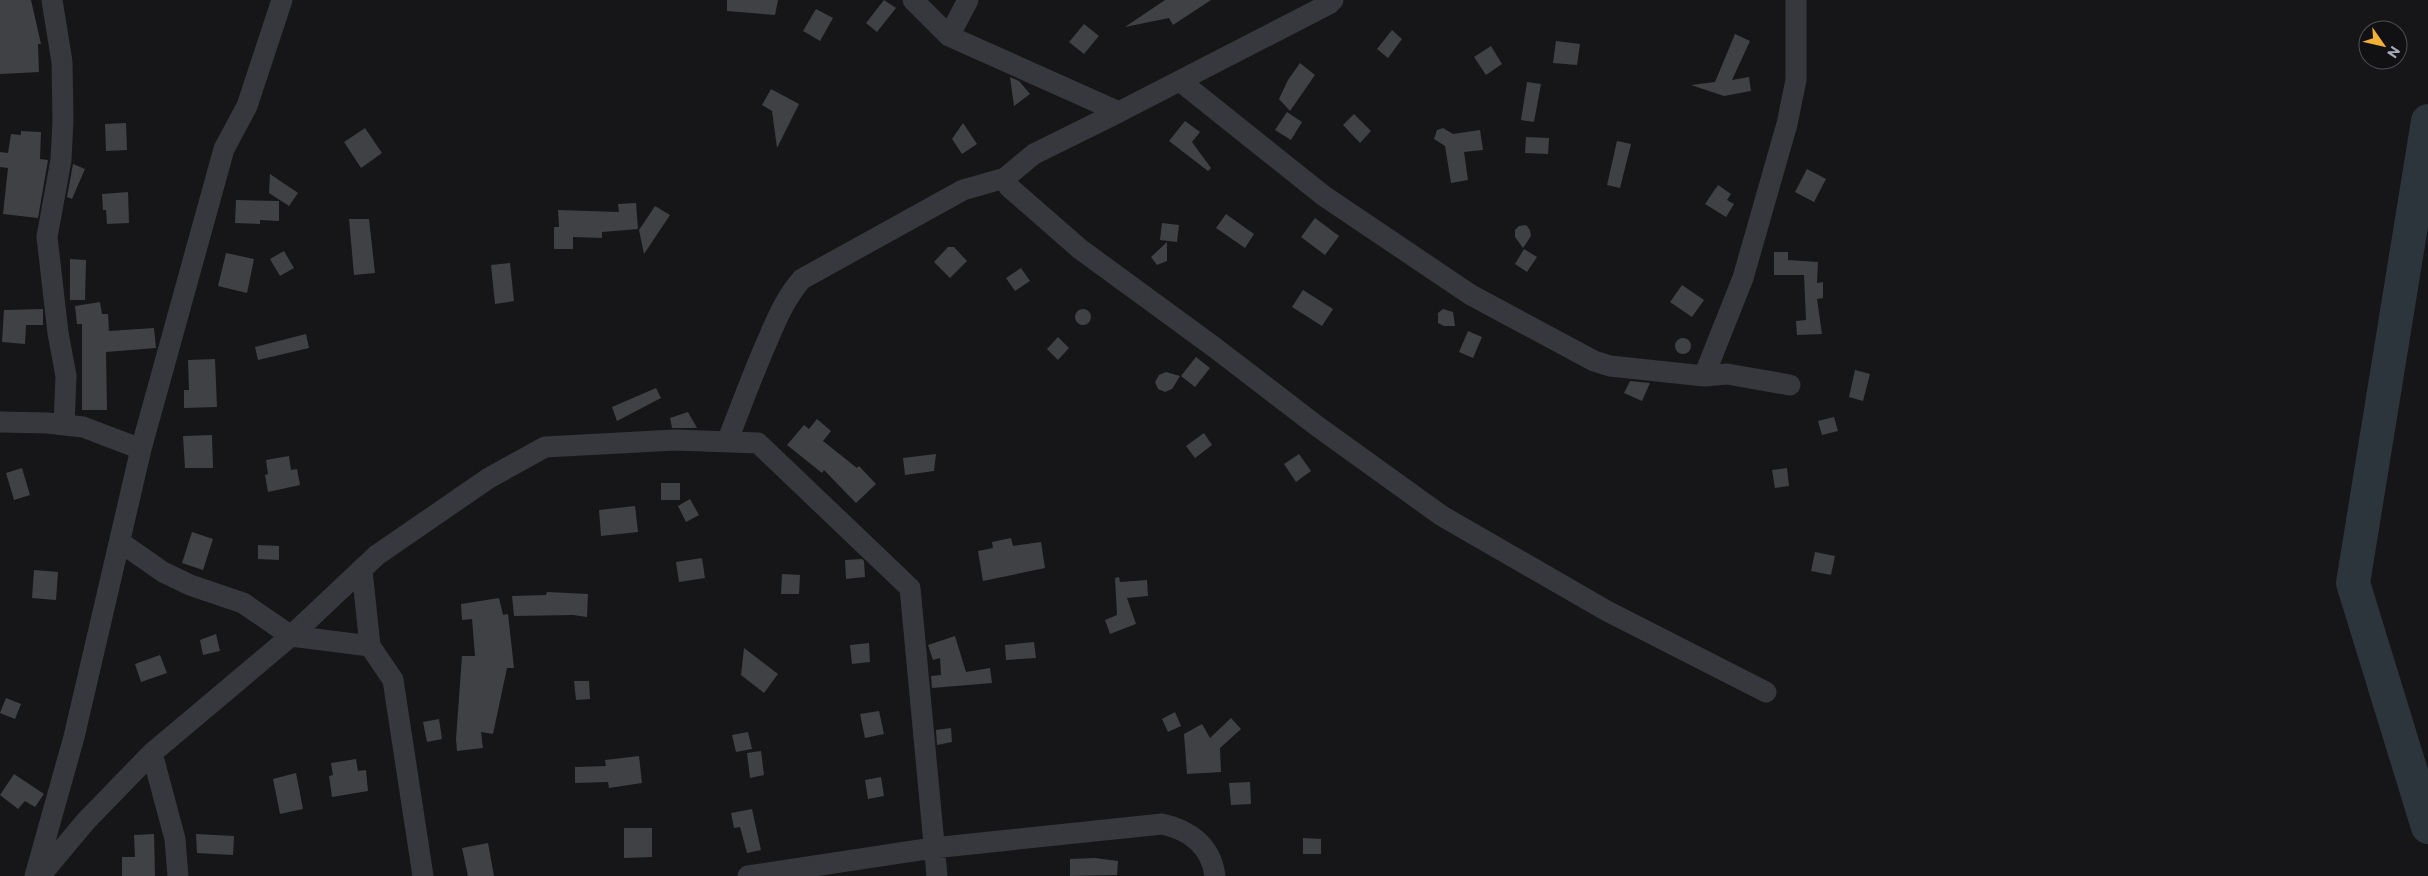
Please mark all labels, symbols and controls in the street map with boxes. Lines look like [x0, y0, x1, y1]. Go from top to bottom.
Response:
north arrow [2358, 20, 2408, 70]
text: N [2384, 43, 2404, 62]

